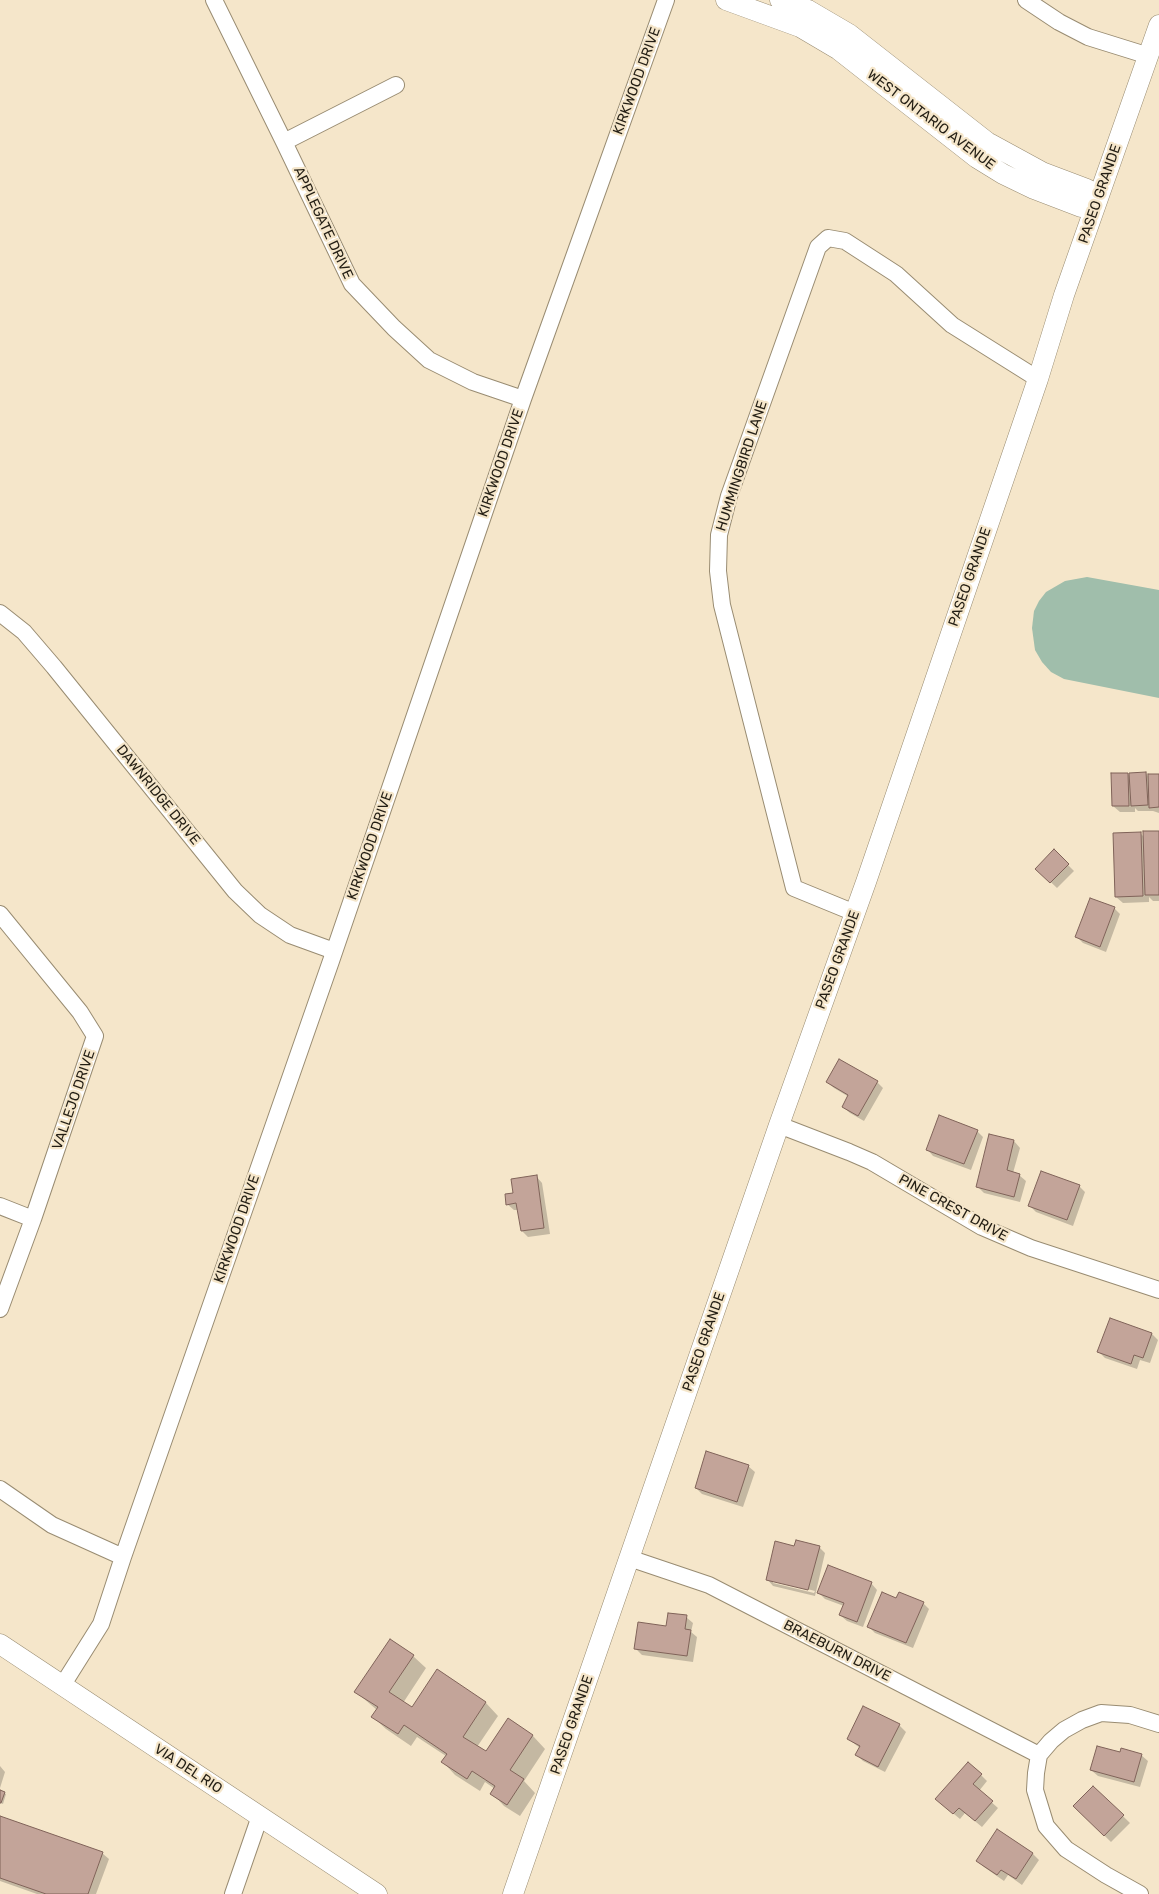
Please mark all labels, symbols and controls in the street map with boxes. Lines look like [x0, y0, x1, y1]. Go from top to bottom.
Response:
street label: KIRKWOOD DRIVE [610, 25, 664, 137]
street label: WEST ONTARIO AVENUE [864, 66, 998, 174]
street label: PASEO GRANDE [1075, 142, 1125, 246]
street label: APPLEGATE DRIVE [290, 164, 356, 282]
street label: HUMMINGBIRD LANE [713, 399, 771, 533]
street label: KIRKWOOD DRIVE [475, 407, 527, 519]
street label: PASEO GRANDE [945, 525, 995, 629]
street label: DAWNRIDGE DRIVE [113, 742, 203, 848]
street label: KIRKWOOD DRIVE [344, 790, 396, 902]
street label: PASEO GRANDE [812, 908, 864, 1012]
street label: VALLEJO DRIVE [49, 1048, 99, 1152]
street label: PINE CREST DRIVE [896, 1171, 1010, 1245]
street label: KIRKWOOD DRIVE [211, 1173, 263, 1285]
street label: PASEO GRANDE [679, 1290, 729, 1394]
street label: BRAEBURN DRIVE [781, 1617, 893, 1685]
street label: PASEO GRANDE [547, 1673, 597, 1777]
street label: VIA DEL RIO [151, 1741, 225, 1797]

